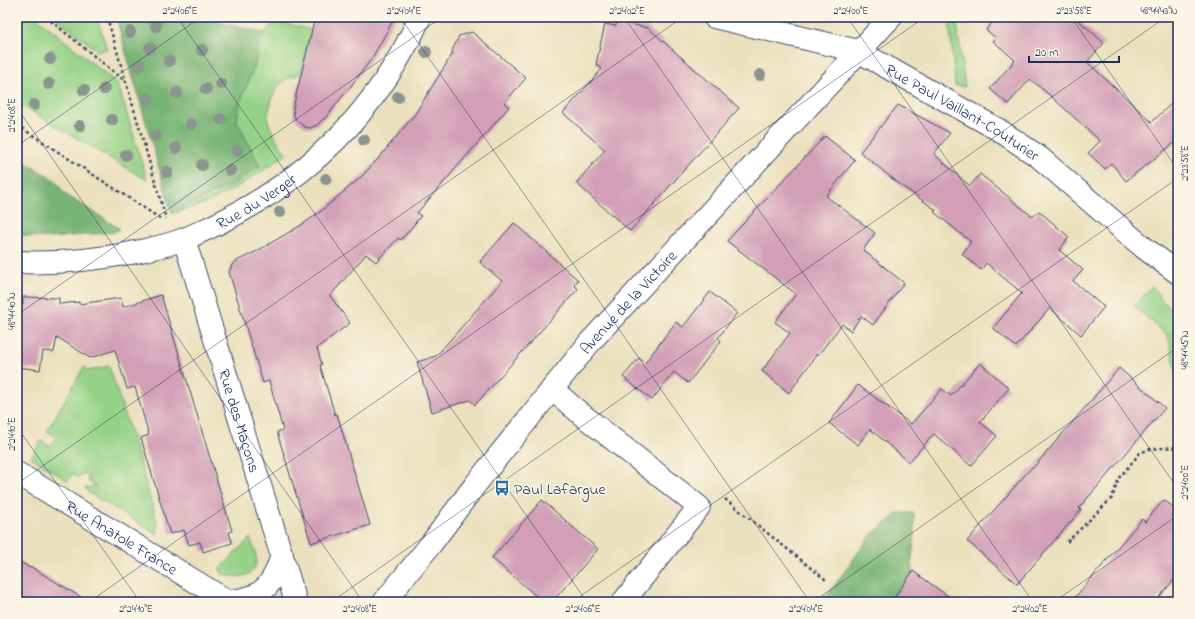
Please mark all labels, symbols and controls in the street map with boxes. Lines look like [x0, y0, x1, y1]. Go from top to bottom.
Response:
text: 2°24'06"E [163, 4, 197, 19]
text: 2°24'04"E [387, 4, 421, 19]
text: 2°24'02"E [609, 4, 645, 19]
text: 2°24'00"E [834, 4, 868, 19]
text: 2°23'58"E [1056, 4, 1092, 19]
text: 48°44'43"N [1140, 4, 1178, 19]
scale bar [1029, 38, 1119, 64]
text: 20 m [1035, 44, 1058, 62]
street label: Rue Paul Vaillant-Couturier [880, 59, 1044, 168]
text: 2°24'08"E [5, 98, 20, 132]
text: 2°23'58"E [1178, 145, 1193, 181]
street label: Rue du Verger [213, 168, 302, 236]
street label: Avenue de la Victoire [575, 245, 684, 360]
text: 48°44'40"N [5, 292, 20, 330]
text: 48°44'45"N [1178, 330, 1193, 369]
street label: Rue des Maçons [211, 366, 265, 476]
text: 2°24'10"E [5, 417, 20, 451]
text: 2°24'00"E [1178, 465, 1193, 499]
place label: Paul Lafargue [514, 478, 607, 502]
bus stop icon: Paul Lafargue [493, 479, 511, 497]
street label: Rue Anatole France [60, 495, 182, 582]
text: 2°24'10"E [119, 602, 153, 617]
text: 2°24'08"E [343, 602, 377, 617]
text: 2°24'06"E [566, 602, 600, 617]
text: 2°24'04"E [789, 602, 823, 617]
text: 2°24'02"E [1012, 602, 1048, 617]

